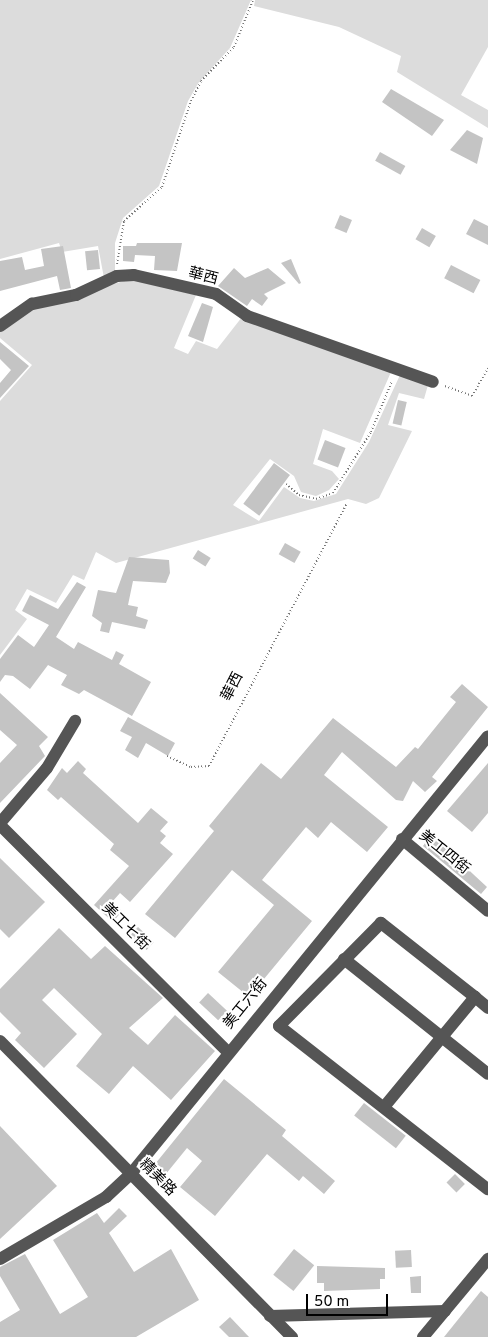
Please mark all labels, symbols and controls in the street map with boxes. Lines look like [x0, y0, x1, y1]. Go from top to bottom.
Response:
street label: 華西 [186, 265, 220, 289]
street label: 華西 [218, 670, 248, 704]
street label: 美工四街 [415, 827, 473, 879]
street label: 美工七街 [97, 899, 153, 955]
street label: 美工六街 [220, 975, 272, 1033]
street label: 精美路 [135, 1156, 179, 1200]
scale bar [308, 1284, 390, 1316]
text: 50 m [314, 1293, 349, 1312]

